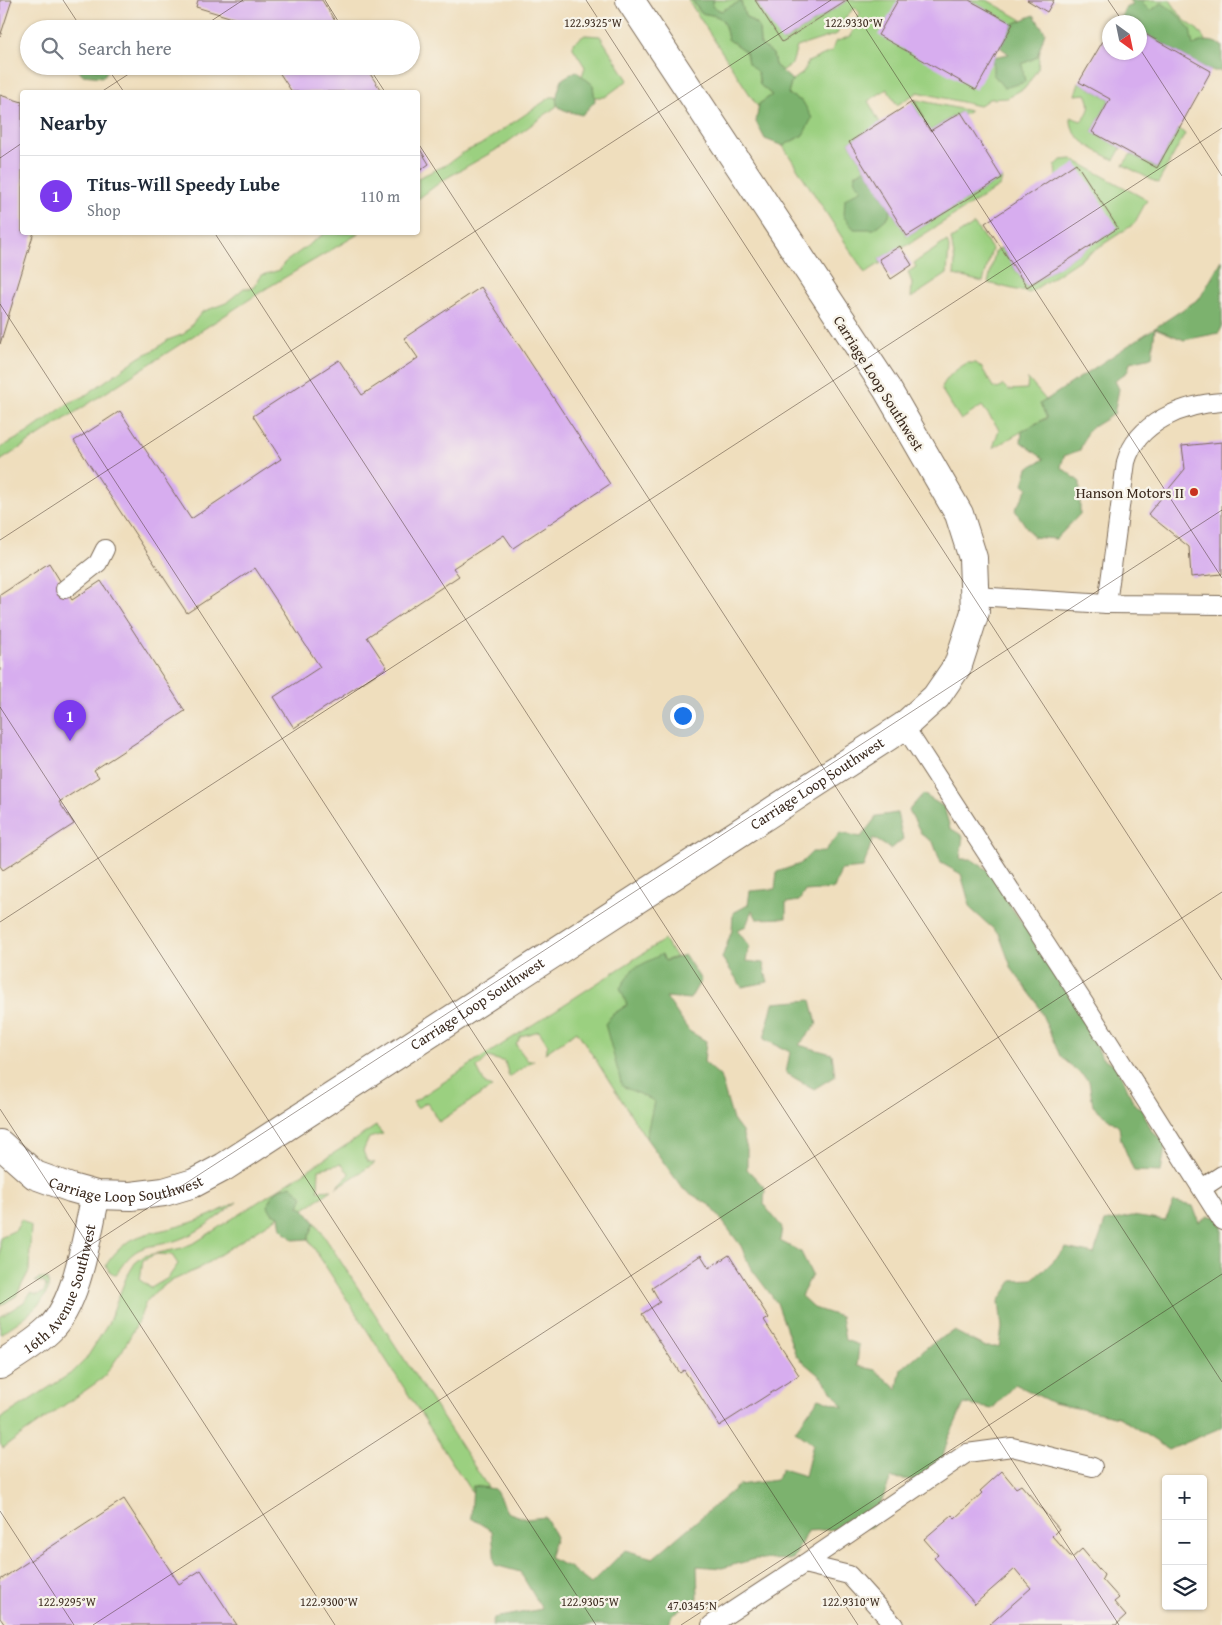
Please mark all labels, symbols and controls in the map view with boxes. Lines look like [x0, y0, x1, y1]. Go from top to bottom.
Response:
text: 122.9325°W [564, 14, 623, 31]
text: 122.9330°W [825, 14, 884, 31]
north arrow [1102, 15, 1147, 60]
search box [20, 20, 420, 75]
icon: search [38, 34, 66, 62]
text: Search here [78, 34, 172, 62]
text: Nearby [40, 107, 107, 138]
text: Titus-Will Speedy Lube [87, 170, 280, 198]
text: 1 [52, 184, 60, 208]
text: 110 m [360, 184, 400, 208]
text: Shop [87, 198, 121, 222]
street label: Carriage Loop Southwest [829, 311, 930, 455]
place label: Hanson Motors II [1076, 482, 1184, 503]
marker: Hanson Motors II [1188, 486, 1200, 498]
pin: 1 [54, 700, 86, 741]
your location [670, 703, 696, 729]
street label: Carriage Loop Southwest [745, 731, 889, 834]
street label: Carriage Loop Southwest [406, 951, 549, 1054]
street label: Carriage Loop Southwest [47, 1169, 207, 1207]
street label: 16th Avenue Southwest [18, 1221, 100, 1358]
map controls [1162, 1475, 1207, 1610]
button: + [1162, 1475, 1207, 1520]
button: − [1162, 1520, 1207, 1565]
button: layers [1162, 1565, 1207, 1610]
text: 122.9295°W [38, 1593, 97, 1610]
text: 122.9300°W [300, 1593, 359, 1610]
text: 122.9305°W [561, 1593, 620, 1610]
text: 122.9310°W [822, 1593, 881, 1610]
text: 47.0345°N [667, 1597, 717, 1614]

